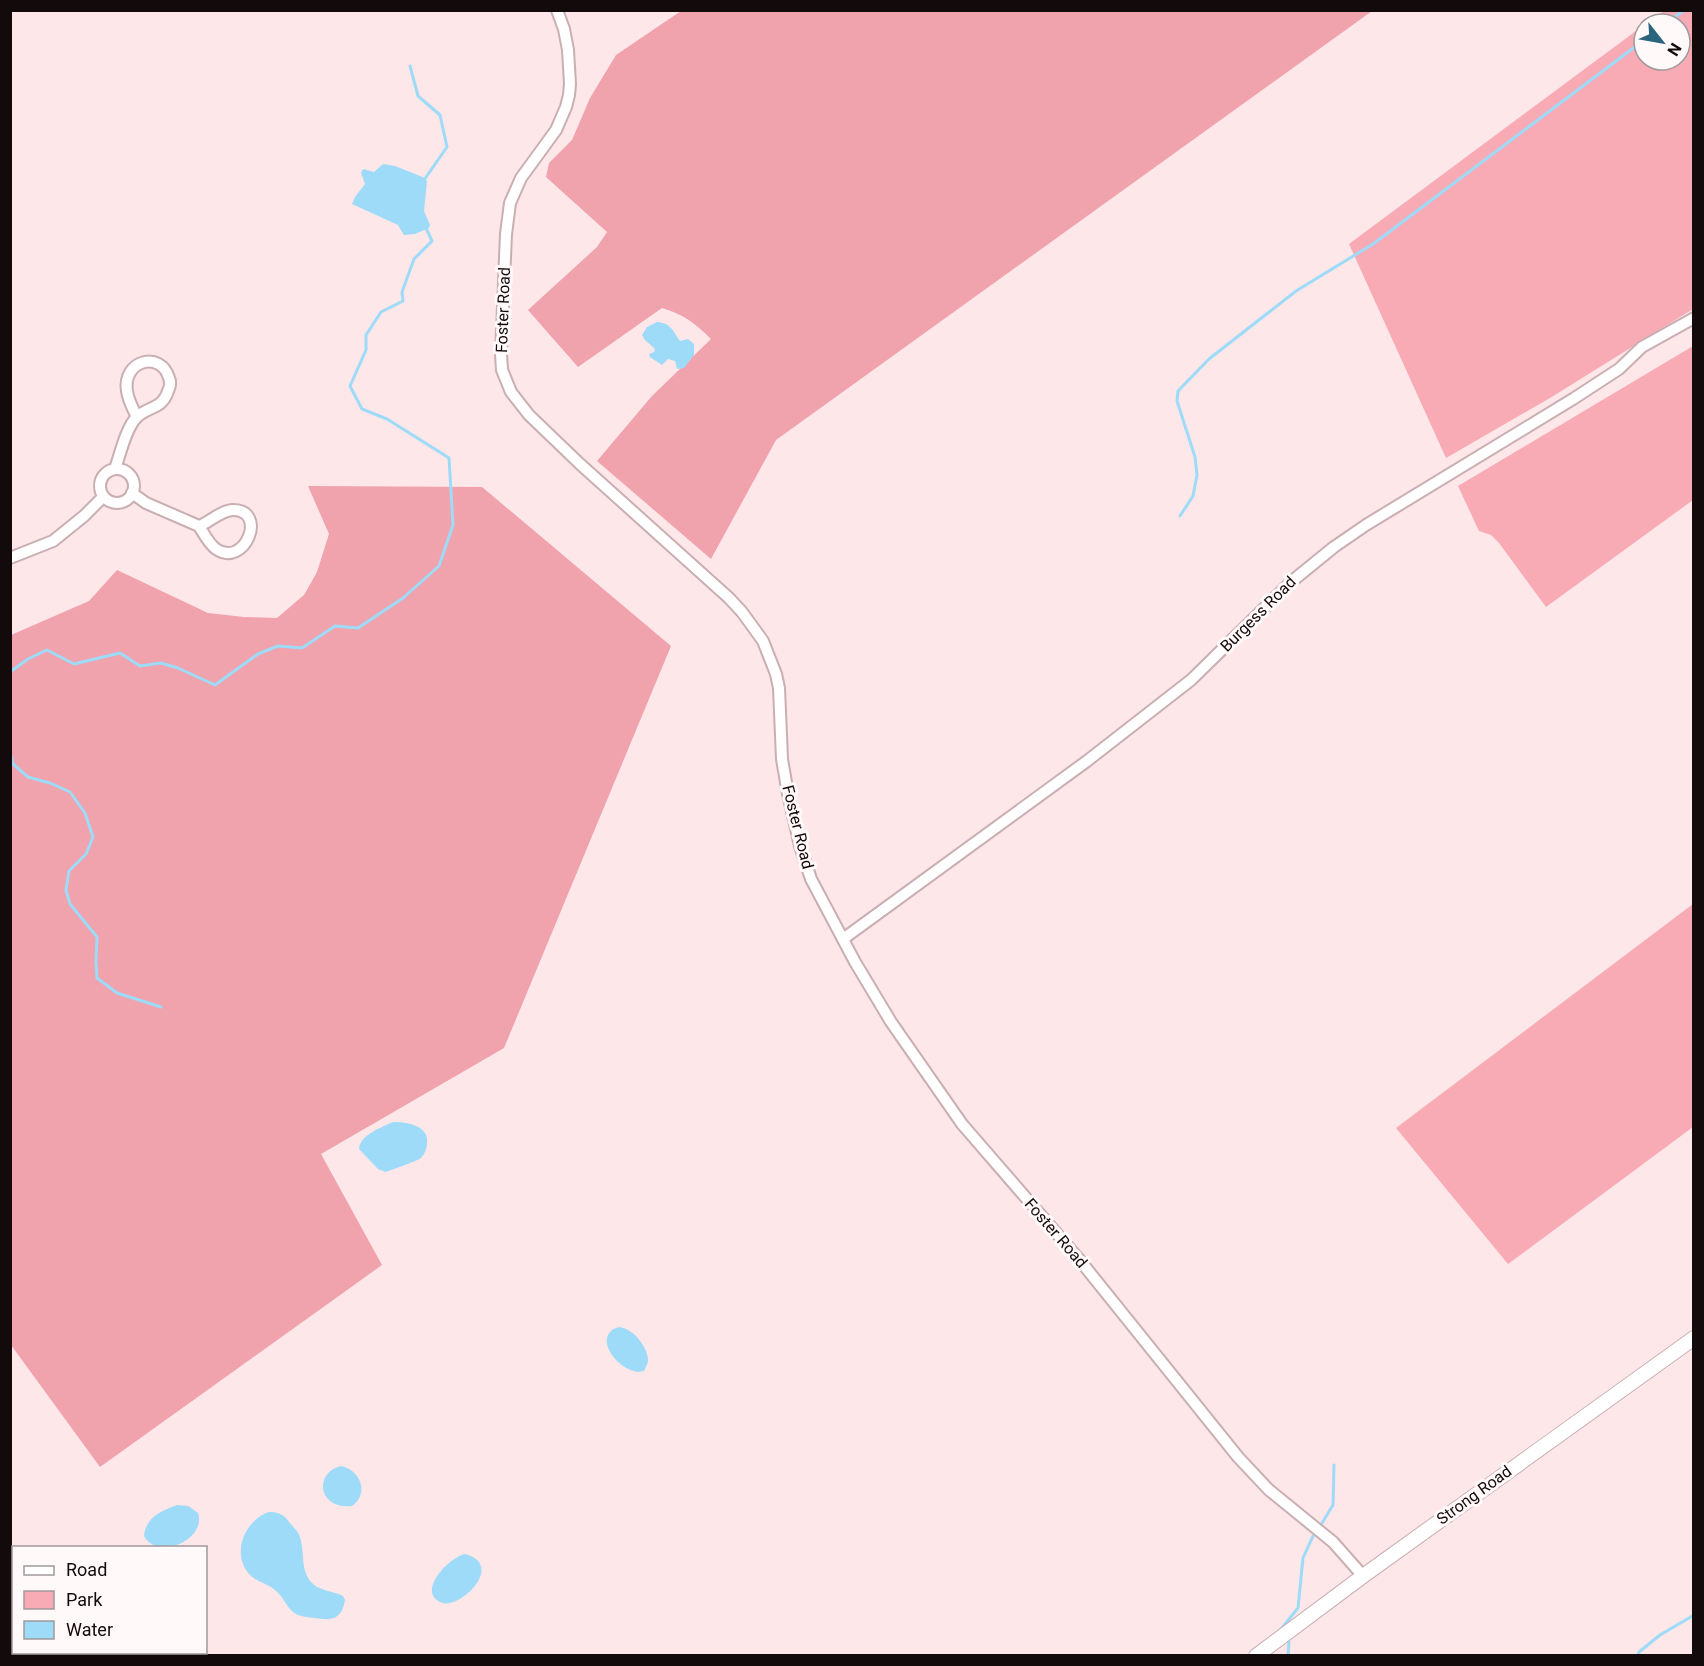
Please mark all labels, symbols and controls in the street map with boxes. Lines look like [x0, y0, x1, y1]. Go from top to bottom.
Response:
north arrow [1632, 12, 1692, 72]
text: N [1663, 40, 1685, 59]
street label: Foster Road [492, 267, 514, 353]
street label: Burgess Road [1216, 572, 1300, 656]
street label: Foster Road [778, 783, 818, 871]
street label: Foster Road [1021, 1194, 1091, 1272]
street label: Strong Road [1433, 1462, 1515, 1528]
legend [12, 1546, 207, 1654]
text: Road [66, 1559, 107, 1580]
text: Park [66, 1589, 103, 1610]
text: Water [66, 1619, 113, 1640]

